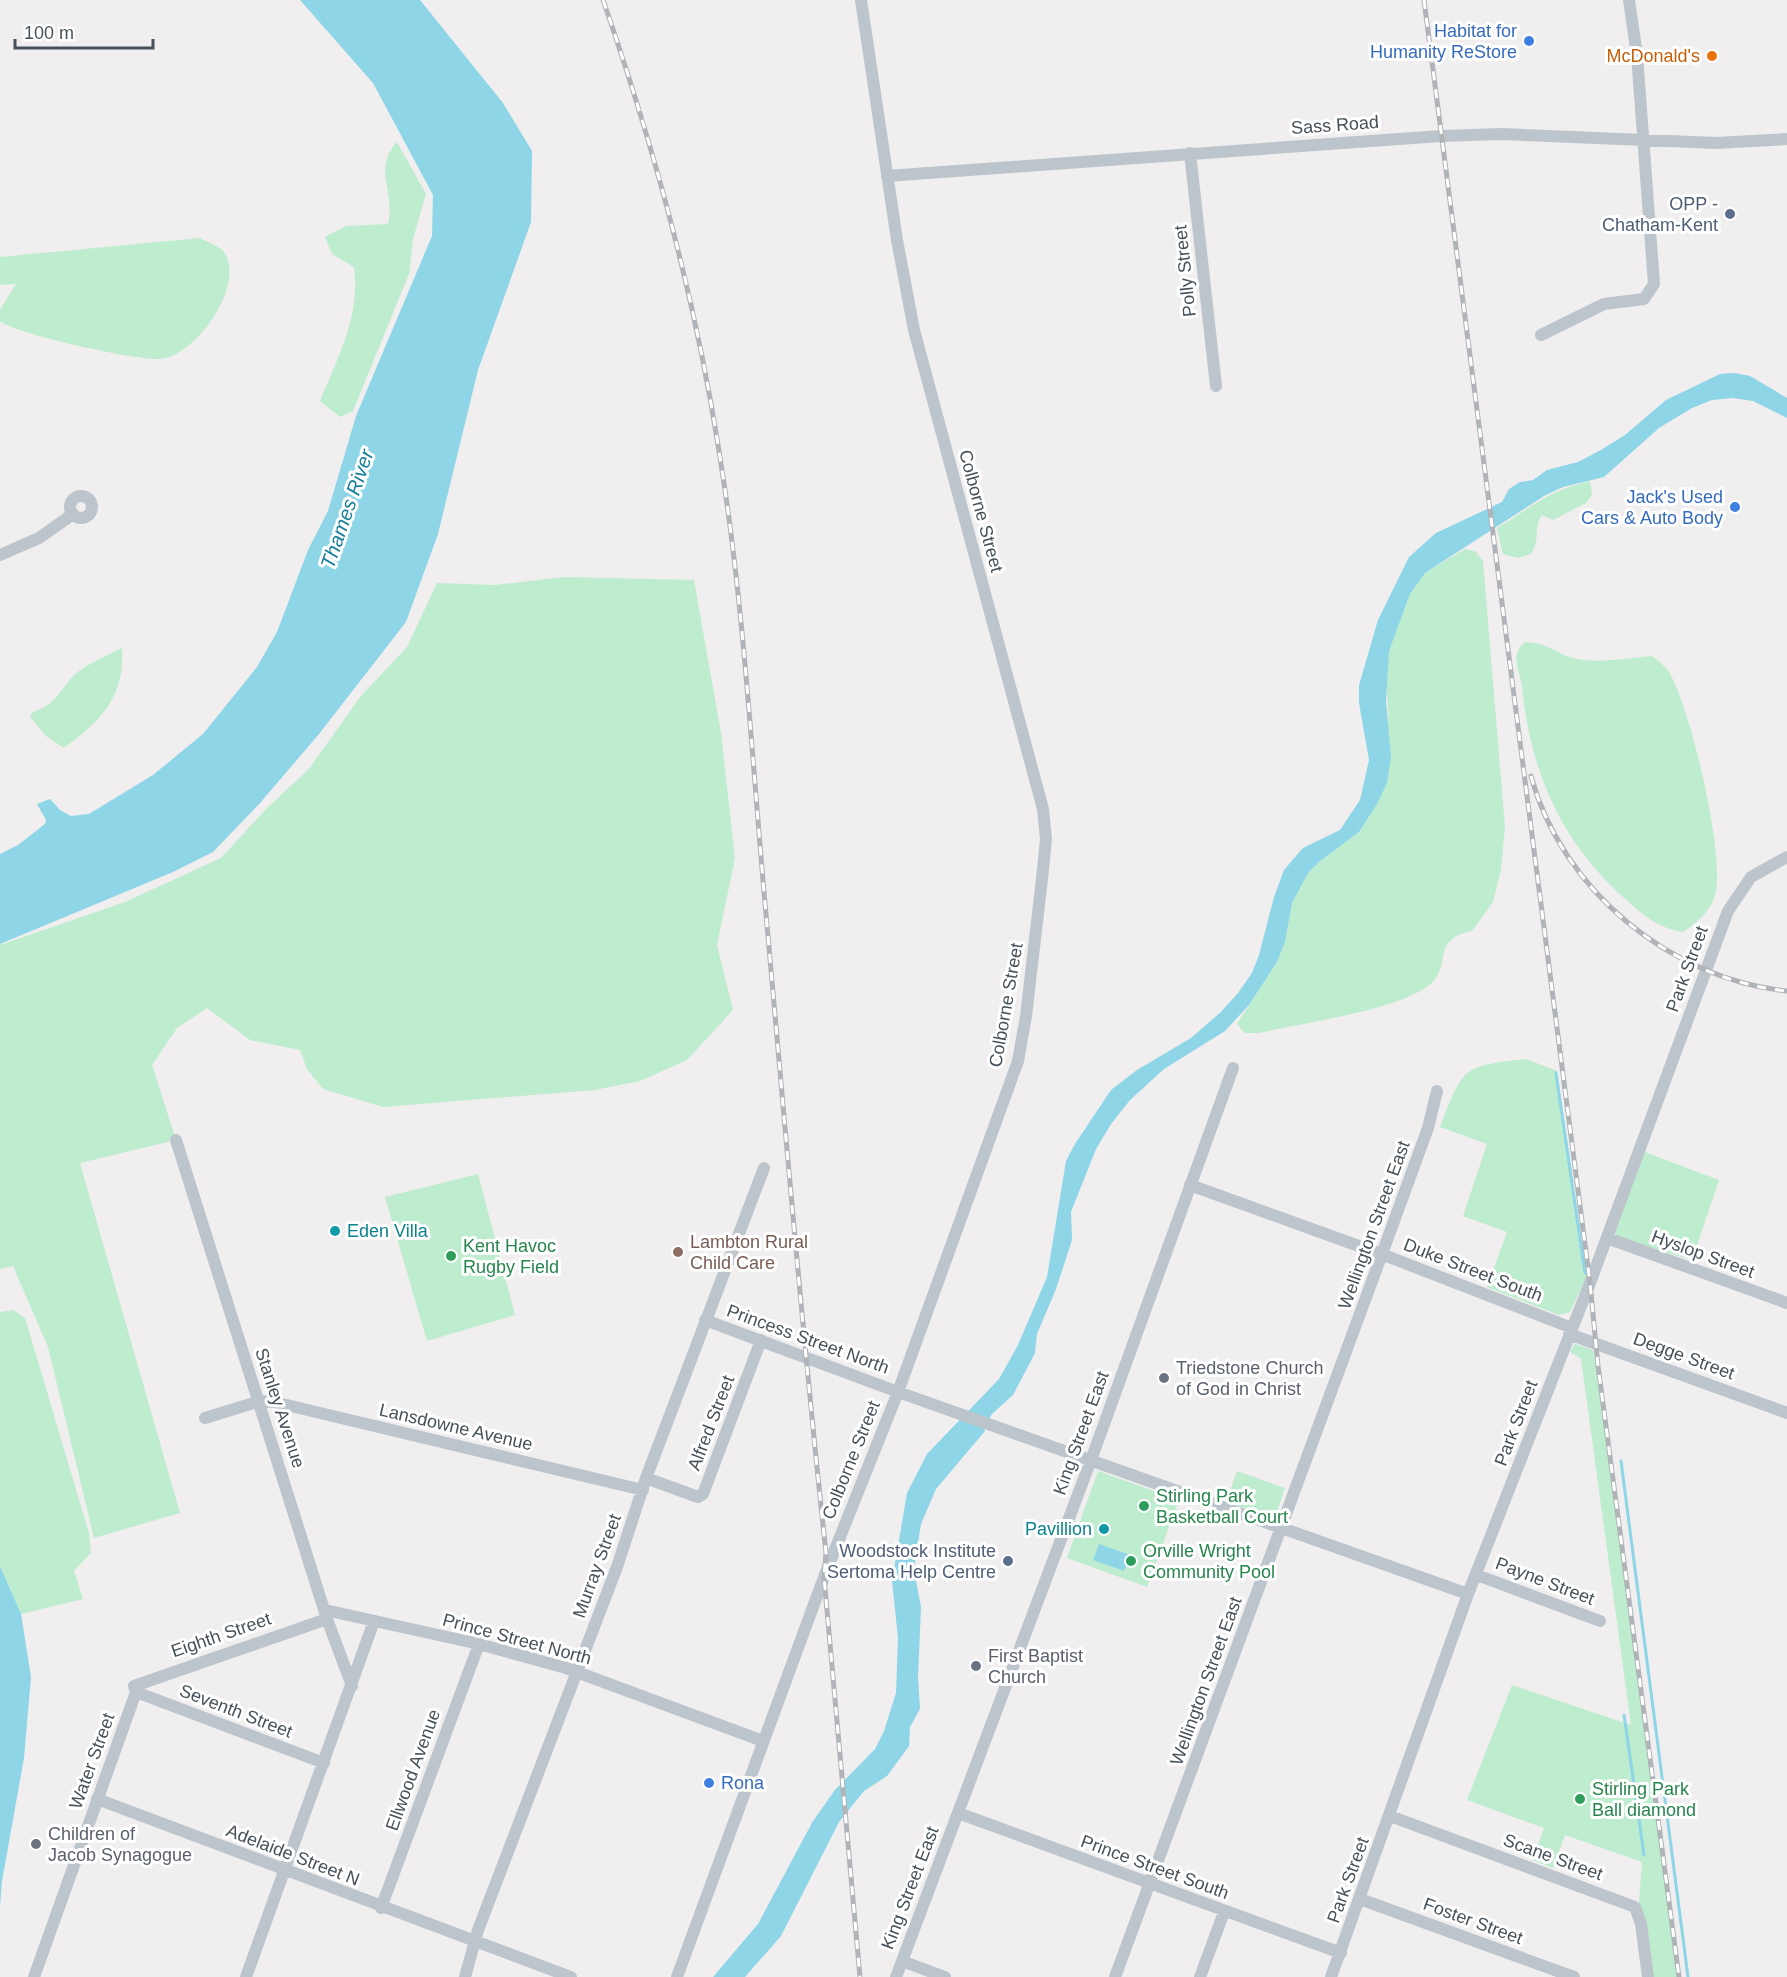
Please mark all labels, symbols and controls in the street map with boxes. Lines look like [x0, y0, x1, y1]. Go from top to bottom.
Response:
scale bar [15, 12, 153, 50]
place label: Habitat for Humanity ReStore [1370, 21, 1517, 62]
text: 100 m [24, 23, 74, 43]
marker: Habitat for Humanity ReStore [1522, 34, 1536, 48]
place label: McDonald's [1607, 46, 1700, 66]
marker: McDonald's [1705, 49, 1719, 63]
street label: Sass Road [1290, 112, 1380, 138]
place label: OPP - Chatham-Kent [1602, 194, 1718, 235]
marker: OPP - Chatham-Kent [1723, 207, 1737, 221]
street label: Polly Street [1170, 224, 1200, 318]
water label: Thames River [316, 445, 378, 571]
street label: Colborne Street [955, 448, 1007, 574]
place label: Jack's Used Cars & Auto Body [1581, 487, 1723, 528]
marker: Jack's Used Cars & Auto Body [1728, 500, 1742, 514]
street label: Park Street [1662, 923, 1712, 1015]
street label: Colborne Street [985, 941, 1027, 1069]
street label: Wellington Street East [1334, 1138, 1414, 1312]
place label: Eden Villa [347, 1221, 429, 1241]
marker: Eden Villa [328, 1224, 342, 1238]
street label: Hyslop Street [1649, 1226, 1757, 1282]
place label: Lambton Rural Child Care [690, 1232, 808, 1273]
street label: Duke Street South [1401, 1234, 1545, 1306]
place label: Kent Havoc Rugby Field [463, 1236, 559, 1277]
marker: Lambton Rural Child Care [671, 1245, 685, 1259]
marker: Kent Havoc Rugby Field [444, 1249, 458, 1263]
street label: Princess Street North [724, 1300, 892, 1378]
street label: Degge Street [1631, 1328, 1737, 1384]
street label: Stanley Avenue [251, 1346, 309, 1470]
place label: Triedstone Church of God in Christ [1176, 1358, 1323, 1399]
street label: King Street East [1049, 1368, 1113, 1498]
marker: Triedstone Church of God in Christ [1157, 1371, 1171, 1385]
street label: Alfred Street [684, 1373, 738, 1473]
street label: Park Street [1491, 1377, 1541, 1469]
street label: Colborne Street [818, 1398, 884, 1522]
street label: Lansdowne Avenue [377, 1400, 535, 1454]
place label: Stirling Park Basketball Court [1156, 1486, 1288, 1527]
marker: Stirling Park Basketball Court [1137, 1499, 1151, 1513]
street label: Murray Street [569, 1511, 625, 1621]
place label: Pavillion [1025, 1519, 1092, 1539]
marker: Pavillion [1097, 1522, 1111, 1536]
place label: Woodstock Institute Sertoma Help Centre [827, 1541, 996, 1582]
place label: Orville Wright Community Pool [1143, 1541, 1275, 1582]
street label: Payne Street [1493, 1553, 1597, 1609]
marker: Woodstock Institute Sertoma Help Centre [1001, 1554, 1015, 1568]
marker: Orville Wright Community Pool [1124, 1554, 1138, 1568]
street label: Wellington Street East [1166, 1594, 1246, 1768]
street label: Eighth Street [169, 1609, 273, 1661]
street label: Prince Street North [440, 1610, 594, 1668]
place label: First Baptist Church [988, 1646, 1083, 1687]
marker: First Baptist Church [969, 1659, 983, 1673]
street label: Seventh Street [177, 1680, 295, 1742]
street label: Ellwood Avenue [382, 1707, 444, 1833]
street label: Water Street [65, 1710, 119, 1812]
place label: Rona [721, 1773, 765, 1793]
marker: Rona [702, 1776, 716, 1790]
place label: Stirling Park Ball diamond [1592, 1779, 1696, 1820]
marker: Stirling Park Ball diamond [1573, 1792, 1587, 1806]
street label: Adelaide Street N [224, 1820, 362, 1890]
place label: Children of Jacob Synagogue [48, 1824, 192, 1865]
street label: King Street East [877, 1824, 943, 1952]
street label: Scane Street [1501, 1830, 1605, 1884]
street label: Prince Street South [1078, 1831, 1232, 1903]
street label: Park Street [1323, 1834, 1373, 1926]
marker: Children of Jacob Synagogue [29, 1837, 43, 1851]
street label: Foster Street [1421, 1894, 1525, 1948]

